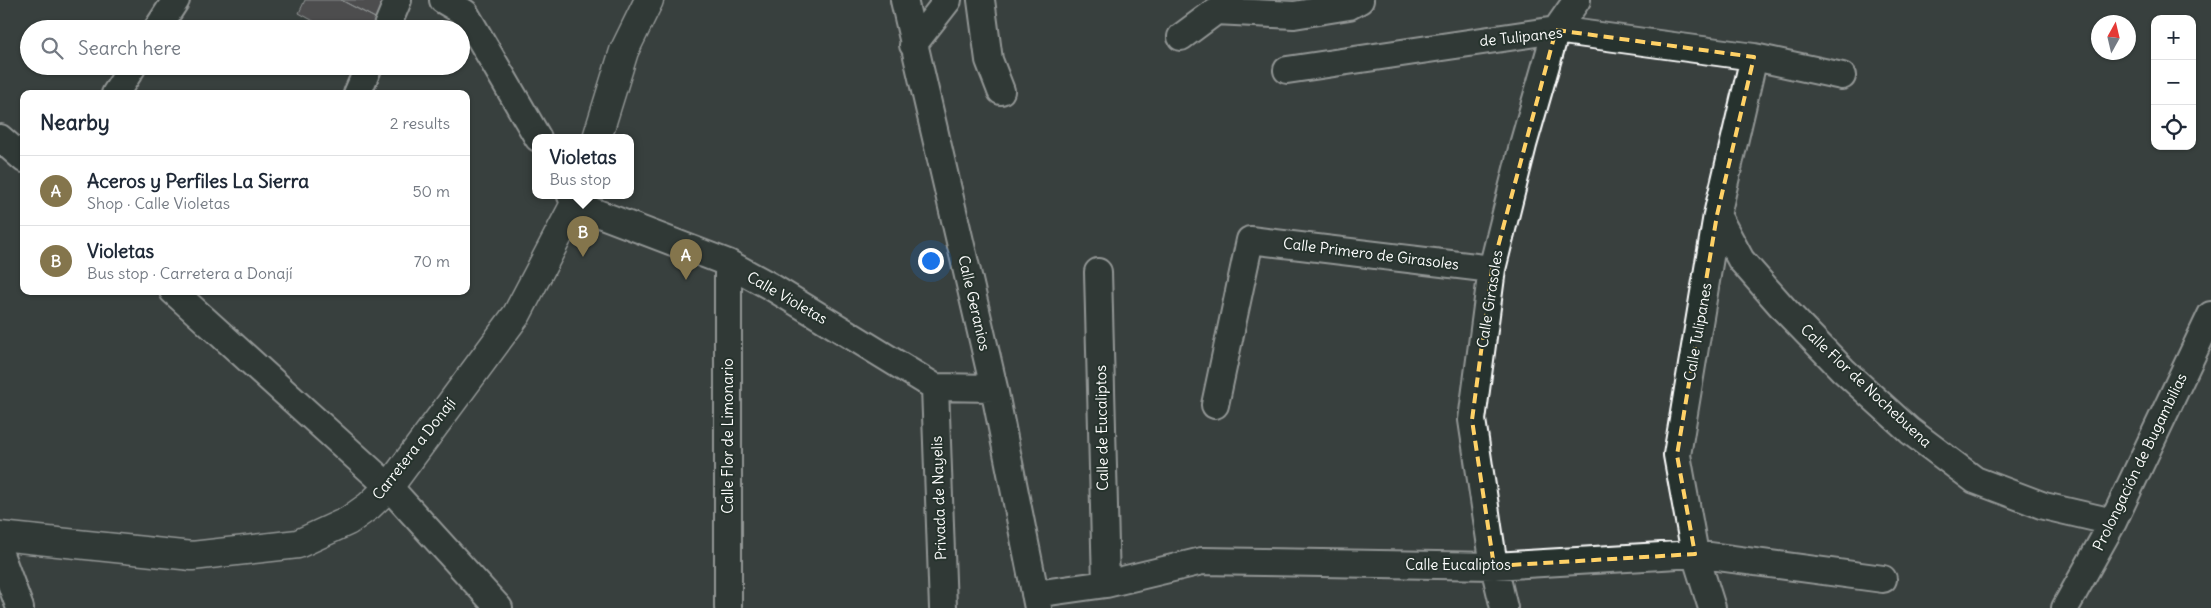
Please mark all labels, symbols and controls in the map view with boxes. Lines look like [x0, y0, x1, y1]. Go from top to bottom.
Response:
north arrow [2091, 15, 2136, 60]
map controls [2151, 15, 2196, 150]
button: + [2151, 15, 2196, 60]
search box [20, 20, 470, 75]
street label: de Tulipanes [1478, 23, 1564, 50]
icon: search [38, 34, 66, 62]
text: Search here [78, 36, 181, 60]
button: − [2151, 60, 2196, 105]
button: locate [2151, 105, 2196, 150]
text: Nearby [40, 109, 110, 136]
text: 2 results [390, 113, 450, 133]
popup [532, 134, 634, 199]
text: Violetas [549, 145, 617, 169]
text: Aceros y Perfiles La Sierra [87, 169, 309, 193]
text: Bus stop [549, 169, 611, 189]
text: A [51, 181, 61, 201]
text: 50 m [412, 181, 450, 201]
text: Shop · Calle Violetas [87, 193, 230, 213]
pin: B [567, 216, 599, 257]
street label: Calle Primero de Girasoles [1282, 233, 1460, 274]
text: Violetas [87, 239, 154, 263]
pin: A [670, 239, 702, 280]
your location [918, 248, 944, 274]
street label: Calle Girasoles [1472, 248, 1507, 349]
text: B [51, 251, 61, 271]
text: 70 m [414, 251, 450, 271]
street label: Calle Geranios [954, 253, 995, 353]
text: Bus stop · Carretera a Donají [87, 263, 293, 283]
street label: Calle Violetas [744, 267, 831, 328]
street label: Calle Tulipanes [1679, 281, 1716, 383]
street label: Calle Flor de Nochebuena [1797, 320, 1936, 452]
street label: Calle Flor de Limonario [718, 358, 737, 514]
street label: Calle de Eucaliptos [1091, 365, 1112, 491]
street label: Prolongación de Bugambilias [2088, 370, 2191, 554]
street label: Carretera a Donají [368, 394, 459, 504]
street label: Privada de Nayelis [927, 435, 950, 561]
street label: Calle Eucaliptos [1405, 555, 1511, 574]

